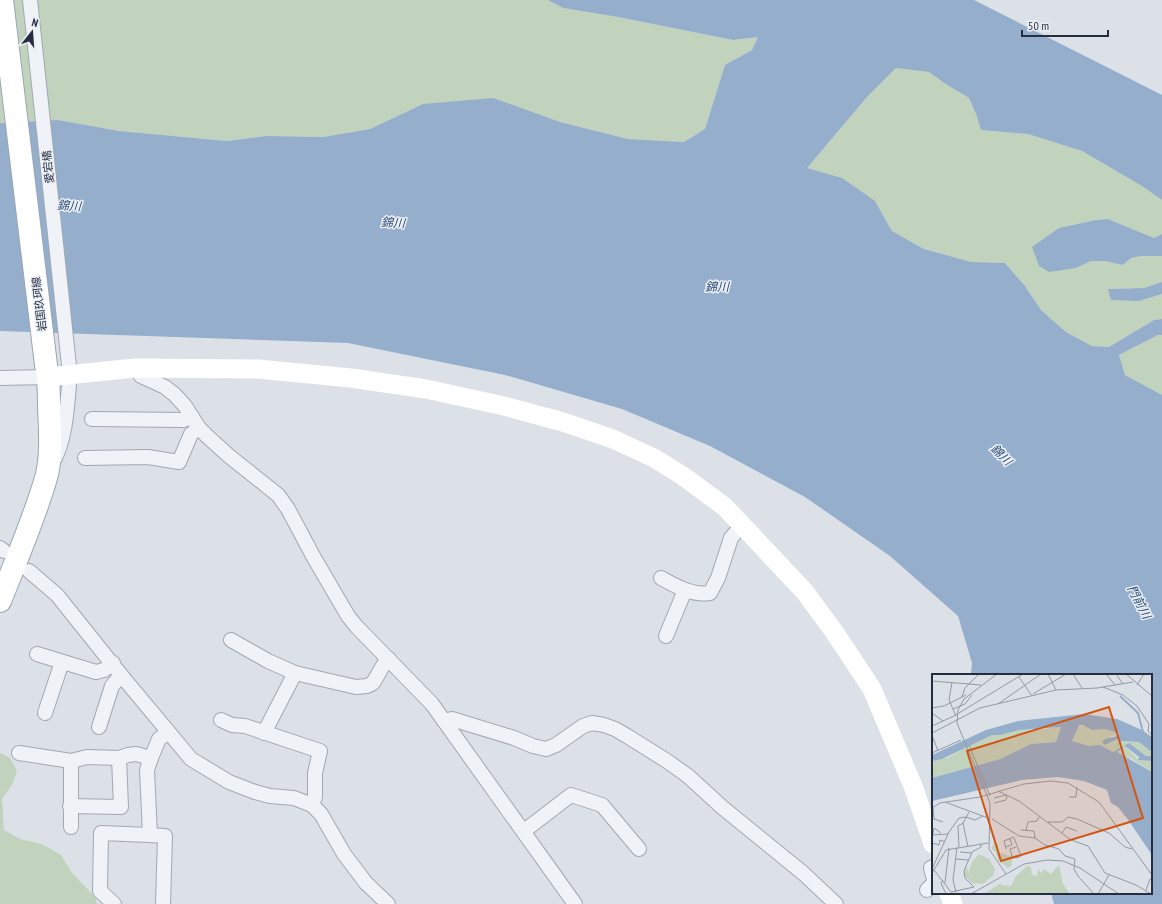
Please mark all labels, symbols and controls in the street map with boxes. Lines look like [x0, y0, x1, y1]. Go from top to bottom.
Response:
north arrow [12, 12, 52, 52]
scale bar [1022, 12, 1108, 38]
text: N [30, 15, 40, 30]
text: 50 m [1028, 18, 1049, 33]
street label: 愛宕橋 [39, 150, 57, 184]
water label: 錦川 [57, 197, 83, 214]
water label: 錦川 [381, 214, 407, 231]
street label: 岩国玖珂線 [29, 276, 49, 332]
water label: 錦川 [705, 279, 731, 294]
water label: 錦川 [988, 441, 1017, 470]
water label: 門前川 [1124, 582, 1155, 623]
inset map [932, 674, 1152, 894]

